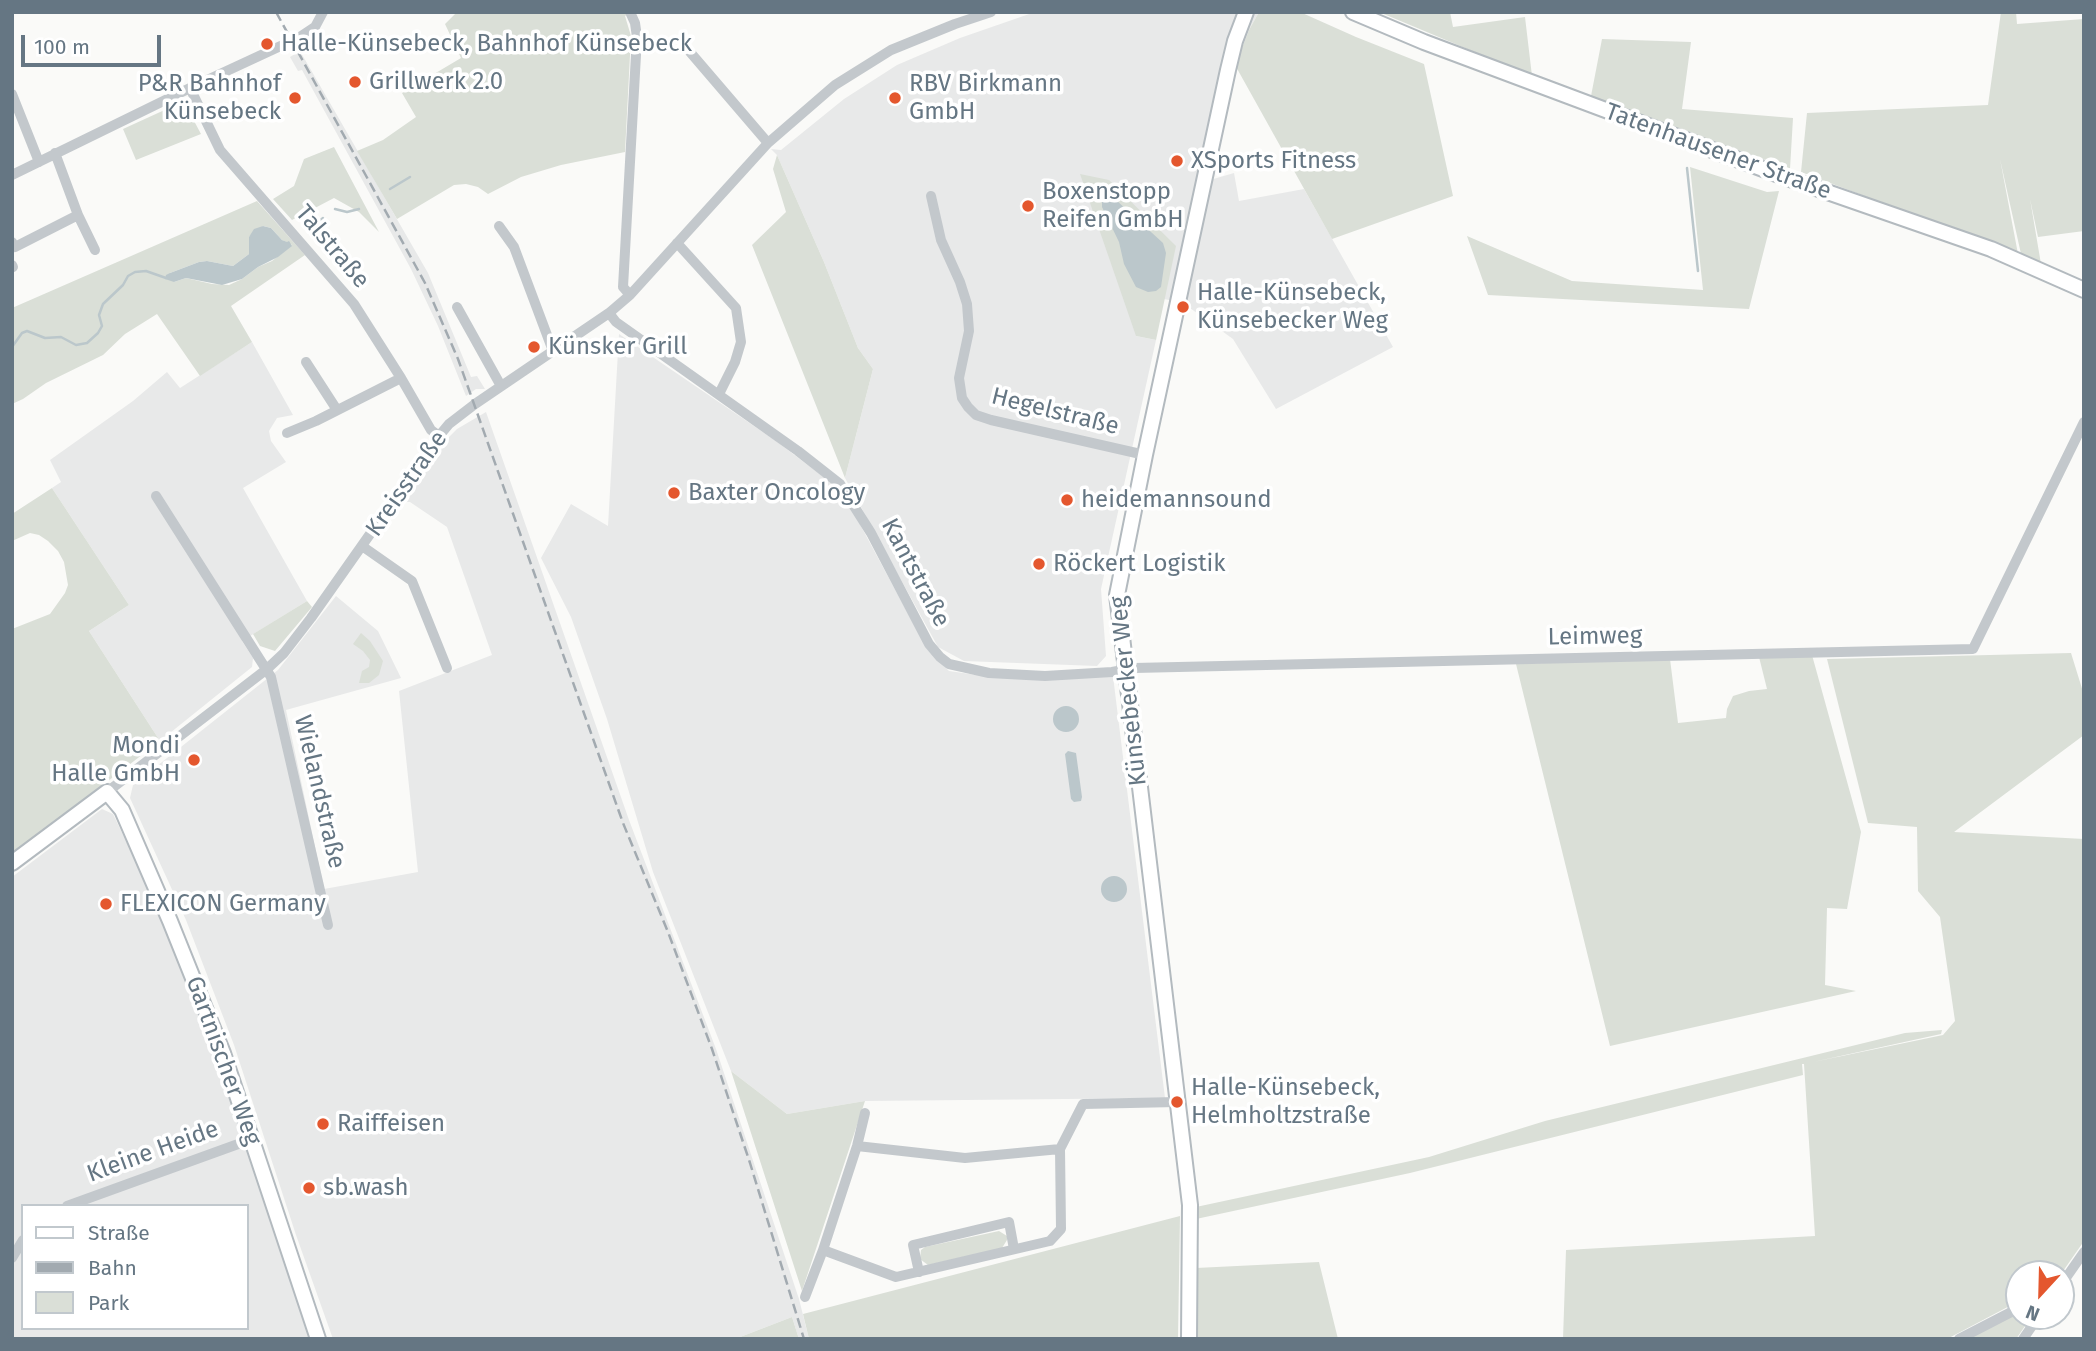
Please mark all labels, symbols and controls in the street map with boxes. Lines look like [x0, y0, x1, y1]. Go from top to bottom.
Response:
scale bar [24, 21, 164, 65]
place label: Halle-Künsebeck, Bahnhof Künsebeck [281, 30, 692, 58]
text: 100 m [34, 34, 90, 60]
marker: Halle-Künsebeck, Bahnhof Künsebeck [259, 36, 275, 52]
place label: Grillwerk 2.0 [369, 68, 503, 96]
place label: P&R Bahnhof Künsebeck [138, 70, 281, 126]
place label: RBV Birkmann GmbH [909, 70, 1062, 126]
marker: Grillwerk 2.0 [347, 74, 363, 90]
marker: P&R Bahnhof Künsebeck [287, 90, 303, 106]
marker: RBV Birkmann GmbH [887, 90, 903, 106]
street label: Tatenhausener Straße [1601, 98, 1835, 206]
place label: XSports Fitness [1191, 147, 1356, 175]
marker: XSports Fitness [1169, 153, 1185, 169]
place label: Boxenstopp Reifen GmbH [1042, 178, 1184, 234]
marker: Boxenstopp Reifen GmbH [1020, 198, 1036, 214]
street label: Talstraße [289, 200, 375, 294]
place label: Halle-Künsebeck, Künsebecker Weg [1197, 279, 1388, 335]
marker: Halle-Künsebeck, Künsebecker Weg [1175, 299, 1191, 315]
place label: Künsker Grill [548, 333, 687, 361]
marker: Künsker Grill [526, 339, 542, 355]
street label: Hegelstraße [988, 382, 1122, 442]
street label: Kreisstraße [360, 426, 454, 542]
place label: Baxter Oncology [688, 479, 865, 507]
marker: Baxter Oncology [666, 485, 682, 501]
place label: heidemannsound [1081, 486, 1272, 514]
marker: heidemannsound [1059, 492, 1075, 508]
street label: Kantstraße [874, 514, 956, 632]
place label: Röckert Logistik [1053, 550, 1226, 578]
marker: Röckert Logistik [1031, 556, 1047, 572]
street label: Künsebecker Weg [1105, 595, 1153, 787]
street label: Leimweg [1547, 622, 1643, 652]
street label: Wielandstraße [287, 712, 351, 872]
place label: Mondi Halle GmbH [51, 732, 180, 788]
marker: Mondi Halle GmbH [186, 752, 202, 768]
place label: FLEXICON Germany [120, 890, 326, 918]
marker: FLEXICON Germany [98, 896, 114, 912]
street label: Gartnischer Weg [179, 973, 267, 1149]
place label: Halle-Künsebeck, Helmholtzstraße [1191, 1074, 1380, 1130]
marker: Halle-Künsebeck, Helmholtzstraße [1169, 1094, 1185, 1110]
place label: Raiffeisen [337, 1110, 445, 1138]
street label: Kleine Heide [83, 1115, 223, 1189]
marker: Raiffeisen [315, 1116, 331, 1132]
place label: sb.wash [323, 1174, 409, 1202]
marker: sb.wash [301, 1180, 317, 1196]
legend [21, 1204, 248, 1330]
text: Straße [88, 1220, 150, 1246]
text: Bahn [88, 1255, 137, 1281]
north arrow [2005, 1260, 2075, 1330]
text: Park [88, 1290, 129, 1316]
text: N [2023, 1300, 2043, 1326]

